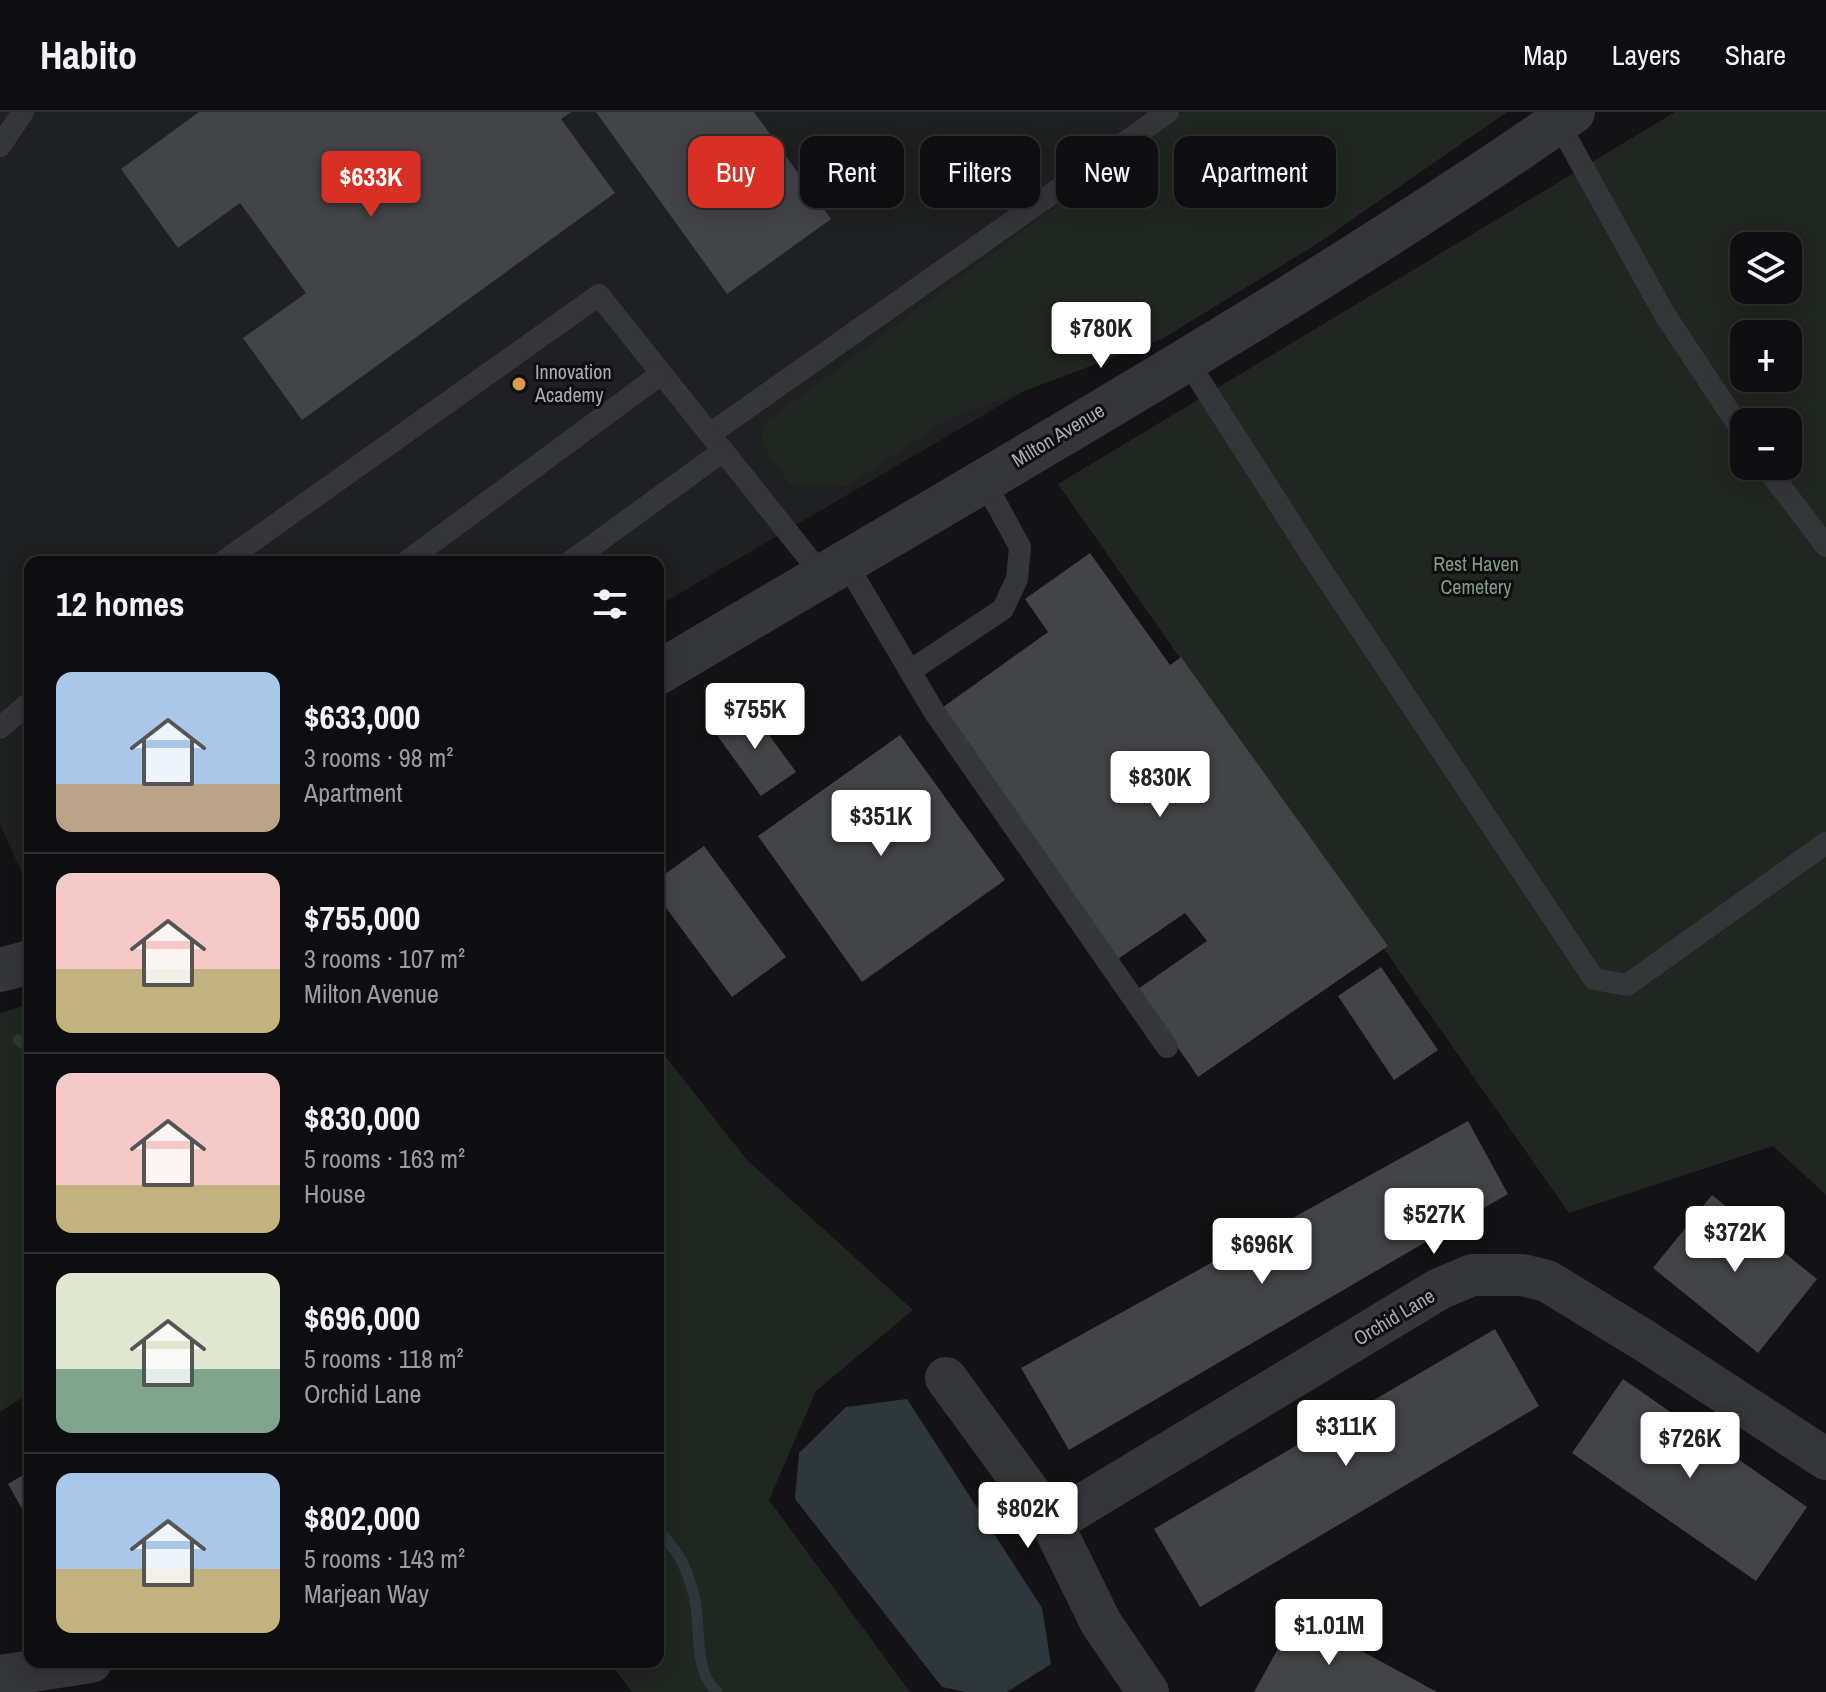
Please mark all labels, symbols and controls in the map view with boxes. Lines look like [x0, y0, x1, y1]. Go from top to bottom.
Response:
text: Habito [40, 30, 137, 81]
text: Map [1523, 36, 1568, 74]
text: Layers [1612, 36, 1681, 74]
text: Share [1725, 36, 1786, 74]
chip: Buy [688, 136, 784, 208]
chip: Rent [800, 136, 904, 208]
chip: Filters [920, 136, 1040, 208]
chip: New [1056, 136, 1158, 208]
chip: Apartment [1174, 136, 1336, 208]
pin: $633K [315, 151, 427, 219]
text: $633K [340, 159, 402, 194]
map controls [1730, 232, 1802, 480]
button: layers [1730, 232, 1802, 304]
pin: $780K [1045, 302, 1157, 370]
text: $780K [1070, 310, 1132, 345]
button: + [1730, 320, 1802, 392]
place label: Innovation Academy [534, 358, 612, 408]
marker: Innovation Academy [510, 375, 528, 393]
street label: Milton Avenue [1006, 396, 1109, 473]
button: − [1730, 408, 1802, 480]
park label: Rest Haven Cemetery [1433, 550, 1519, 600]
text: 12 homes [56, 581, 185, 627]
icon: filters [588, 582, 632, 626]
pin: $755K [699, 683, 811, 751]
text: $755K [724, 691, 786, 726]
text: $633,000 [304, 694, 420, 740]
icon: home [120, 704, 216, 800]
text: 3 rooms · 98 m² [304, 740, 453, 775]
pin: $830K [1104, 751, 1216, 819]
text: $830K [1129, 759, 1191, 794]
text: Apartment [304, 775, 402, 810]
pin: $351K [825, 790, 937, 858]
text: $351K [850, 798, 912, 833]
text: $755,000 [304, 895, 420, 941]
icon: home [120, 905, 216, 1001]
text: 3 rooms · 107 m² [304, 941, 465, 976]
text: Milton Avenue [304, 976, 439, 1011]
text: $830,000 [304, 1095, 420, 1141]
icon: home [120, 1105, 216, 1201]
text: 5 rooms · 163 m² [304, 1141, 465, 1176]
text: House [304, 1176, 366, 1211]
pin: $527K [1378, 1188, 1490, 1256]
text: $527K [1403, 1196, 1465, 1231]
pin: $372K [1679, 1206, 1791, 1274]
text: $372K [1704, 1214, 1766, 1249]
pin: $696K [1206, 1218, 1318, 1286]
text: $696K [1231, 1226, 1293, 1261]
street label: Orchid Lane [1348, 1282, 1439, 1351]
text: $696,000 [304, 1295, 420, 1341]
icon: home [120, 1305, 216, 1401]
text: 5 rooms · 118 m² [304, 1341, 464, 1376]
text: Orchid Lane [304, 1376, 421, 1411]
pin: $311K [1290, 1400, 1402, 1468]
text: $311K [1315, 1408, 1377, 1443]
pin: $726K [1634, 1412, 1746, 1480]
text: $726K [1659, 1420, 1721, 1455]
pin: $802K [972, 1482, 1084, 1550]
text: $802K [997, 1490, 1059, 1525]
text: $802,000 [304, 1495, 420, 1541]
icon: home [120, 1505, 216, 1601]
text: 5 rooms · 143 m² [304, 1541, 465, 1576]
text: Marjean Way [304, 1576, 429, 1611]
pin: $1.01M [1264, 1599, 1394, 1667]
text: $1.01M [1293, 1607, 1365, 1642]

